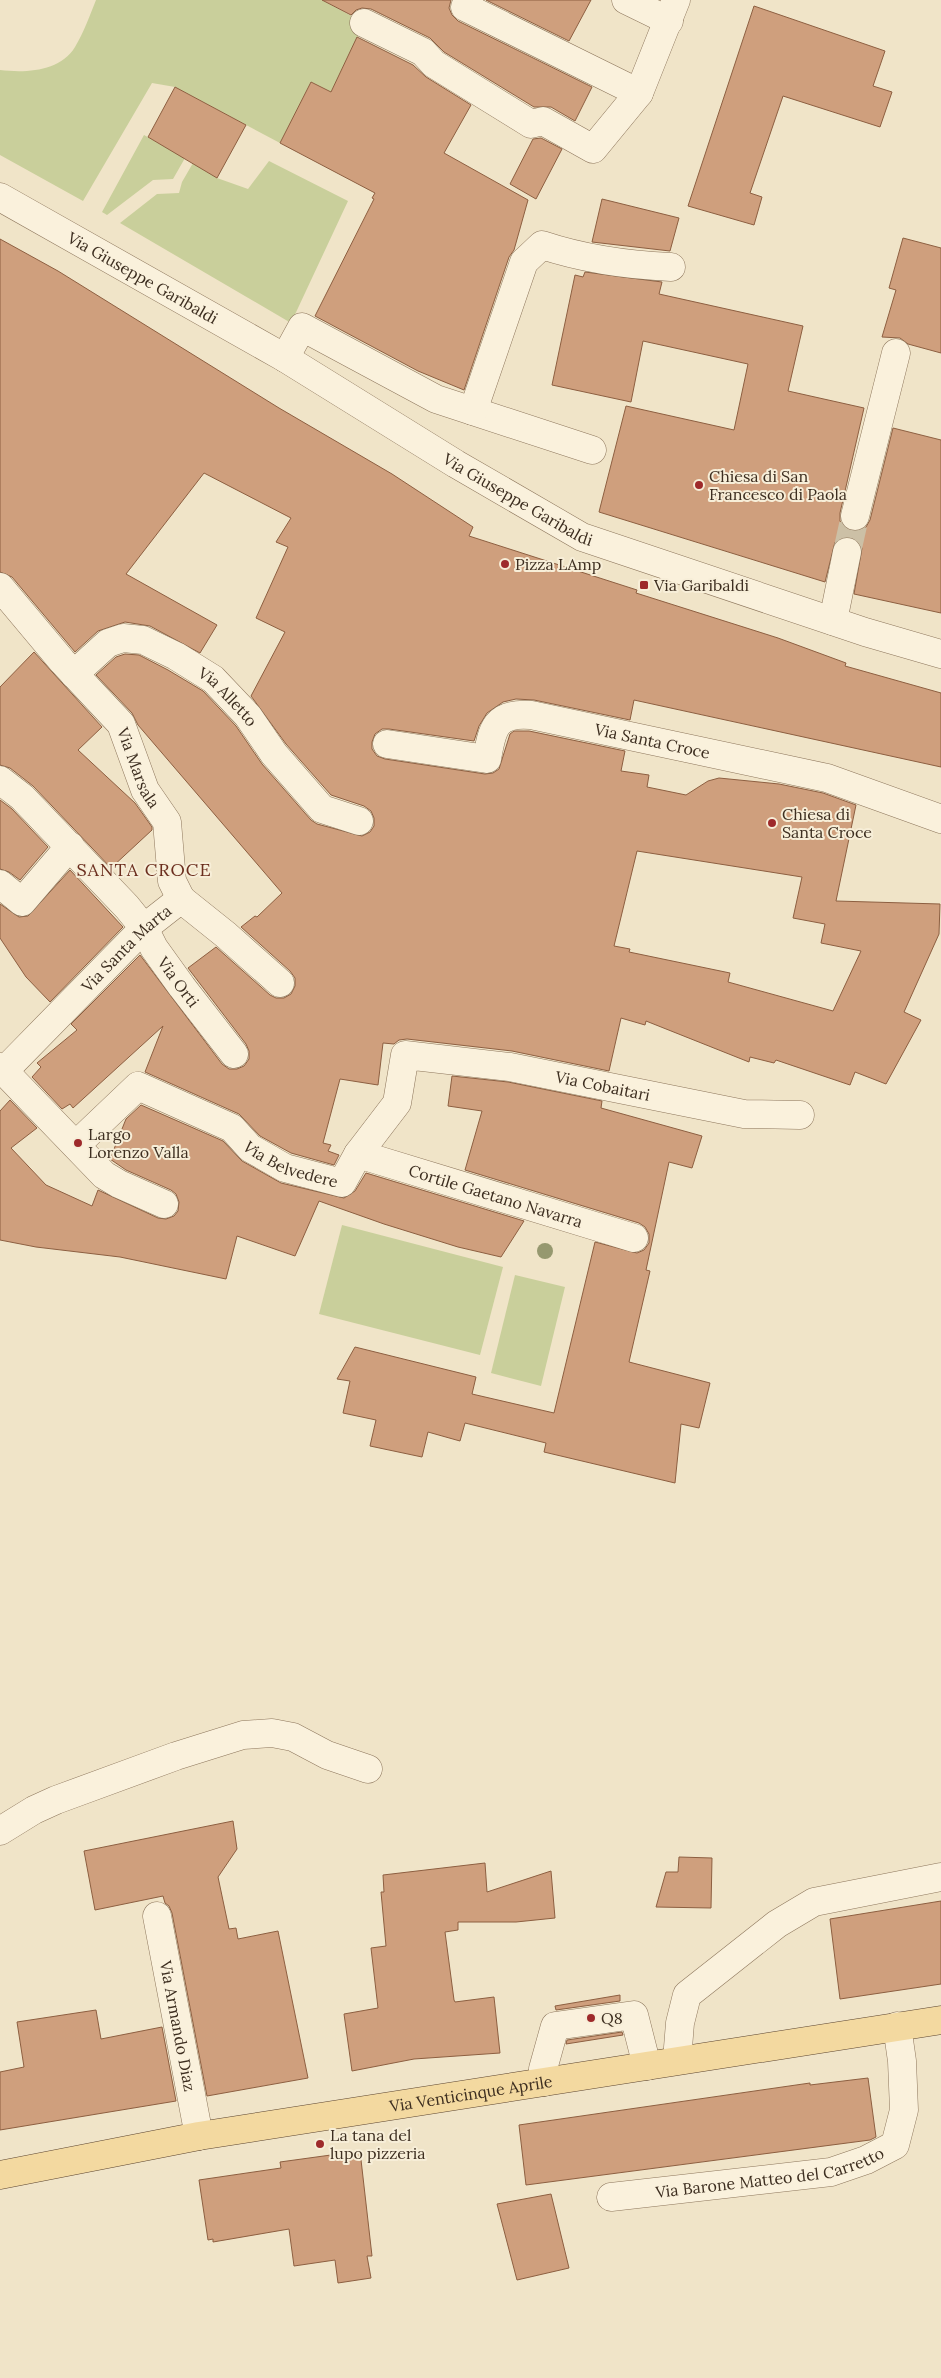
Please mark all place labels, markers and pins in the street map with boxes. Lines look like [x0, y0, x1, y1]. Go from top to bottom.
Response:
place label: Chiesa di San Francesco di Paola [709, 466, 847, 504]
marker: Chiesa di San Francesco di Paola [693, 479, 705, 491]
place label: Pizza LAmp [515, 554, 601, 574]
marker: Pizza LAmp [499, 558, 511, 570]
place label: Via Garibaldi [653, 575, 749, 595]
marker: Via Garibaldi [638, 579, 650, 591]
place label: Chiesa di Santa Croce [782, 804, 872, 842]
marker: Chiesa di Santa Croce [766, 817, 778, 829]
place label: Largo Lorenzo Valla [88, 1124, 189, 1162]
marker: Largo Lorenzo Valla [72, 1137, 84, 1149]
place label: Q8 [601, 2008, 623, 2028]
marker: Q8 [585, 2012, 597, 2024]
place label: La tana del lupo pizzeria [330, 2125, 426, 2163]
marker: La tana del lupo pizzeria [314, 2138, 326, 2150]

